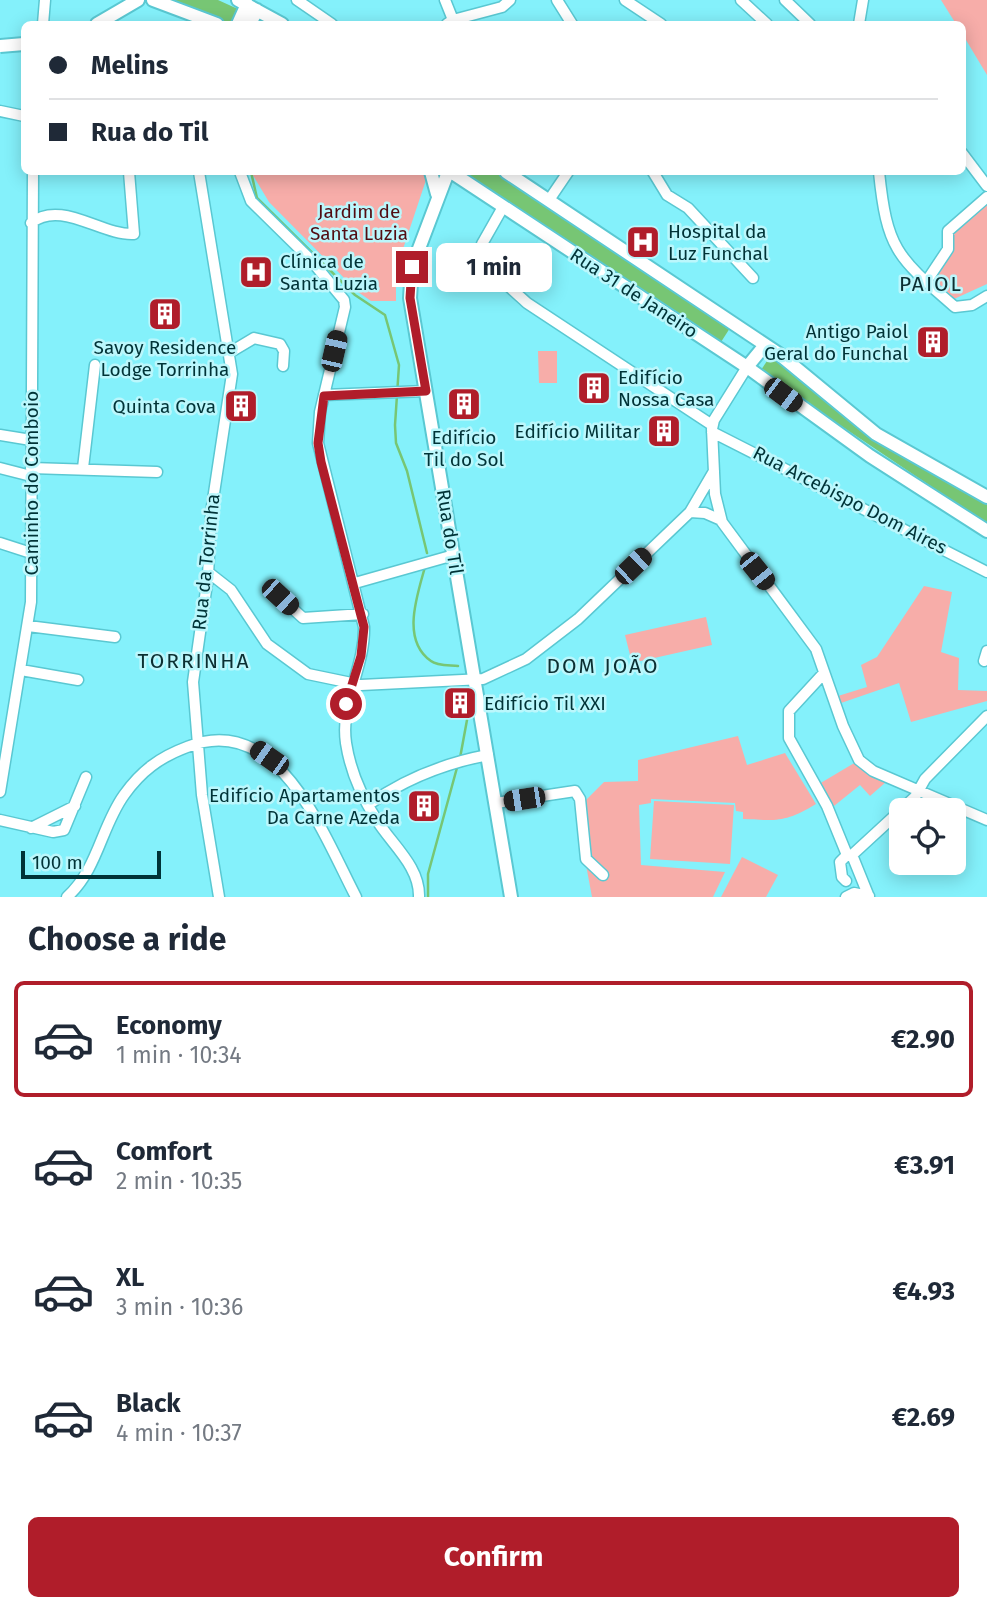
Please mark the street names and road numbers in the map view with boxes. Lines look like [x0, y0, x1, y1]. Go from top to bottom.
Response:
street label: Rua 31 de Janeiro [566, 243, 702, 343]
street label: Caminho do Comboio [20, 391, 43, 575]
street label: Rua Arcebispo Dom Aires [749, 441, 951, 559]
street label: Rua do Til [432, 488, 468, 577]
street label: Rua da Torrinha [187, 493, 225, 631]

